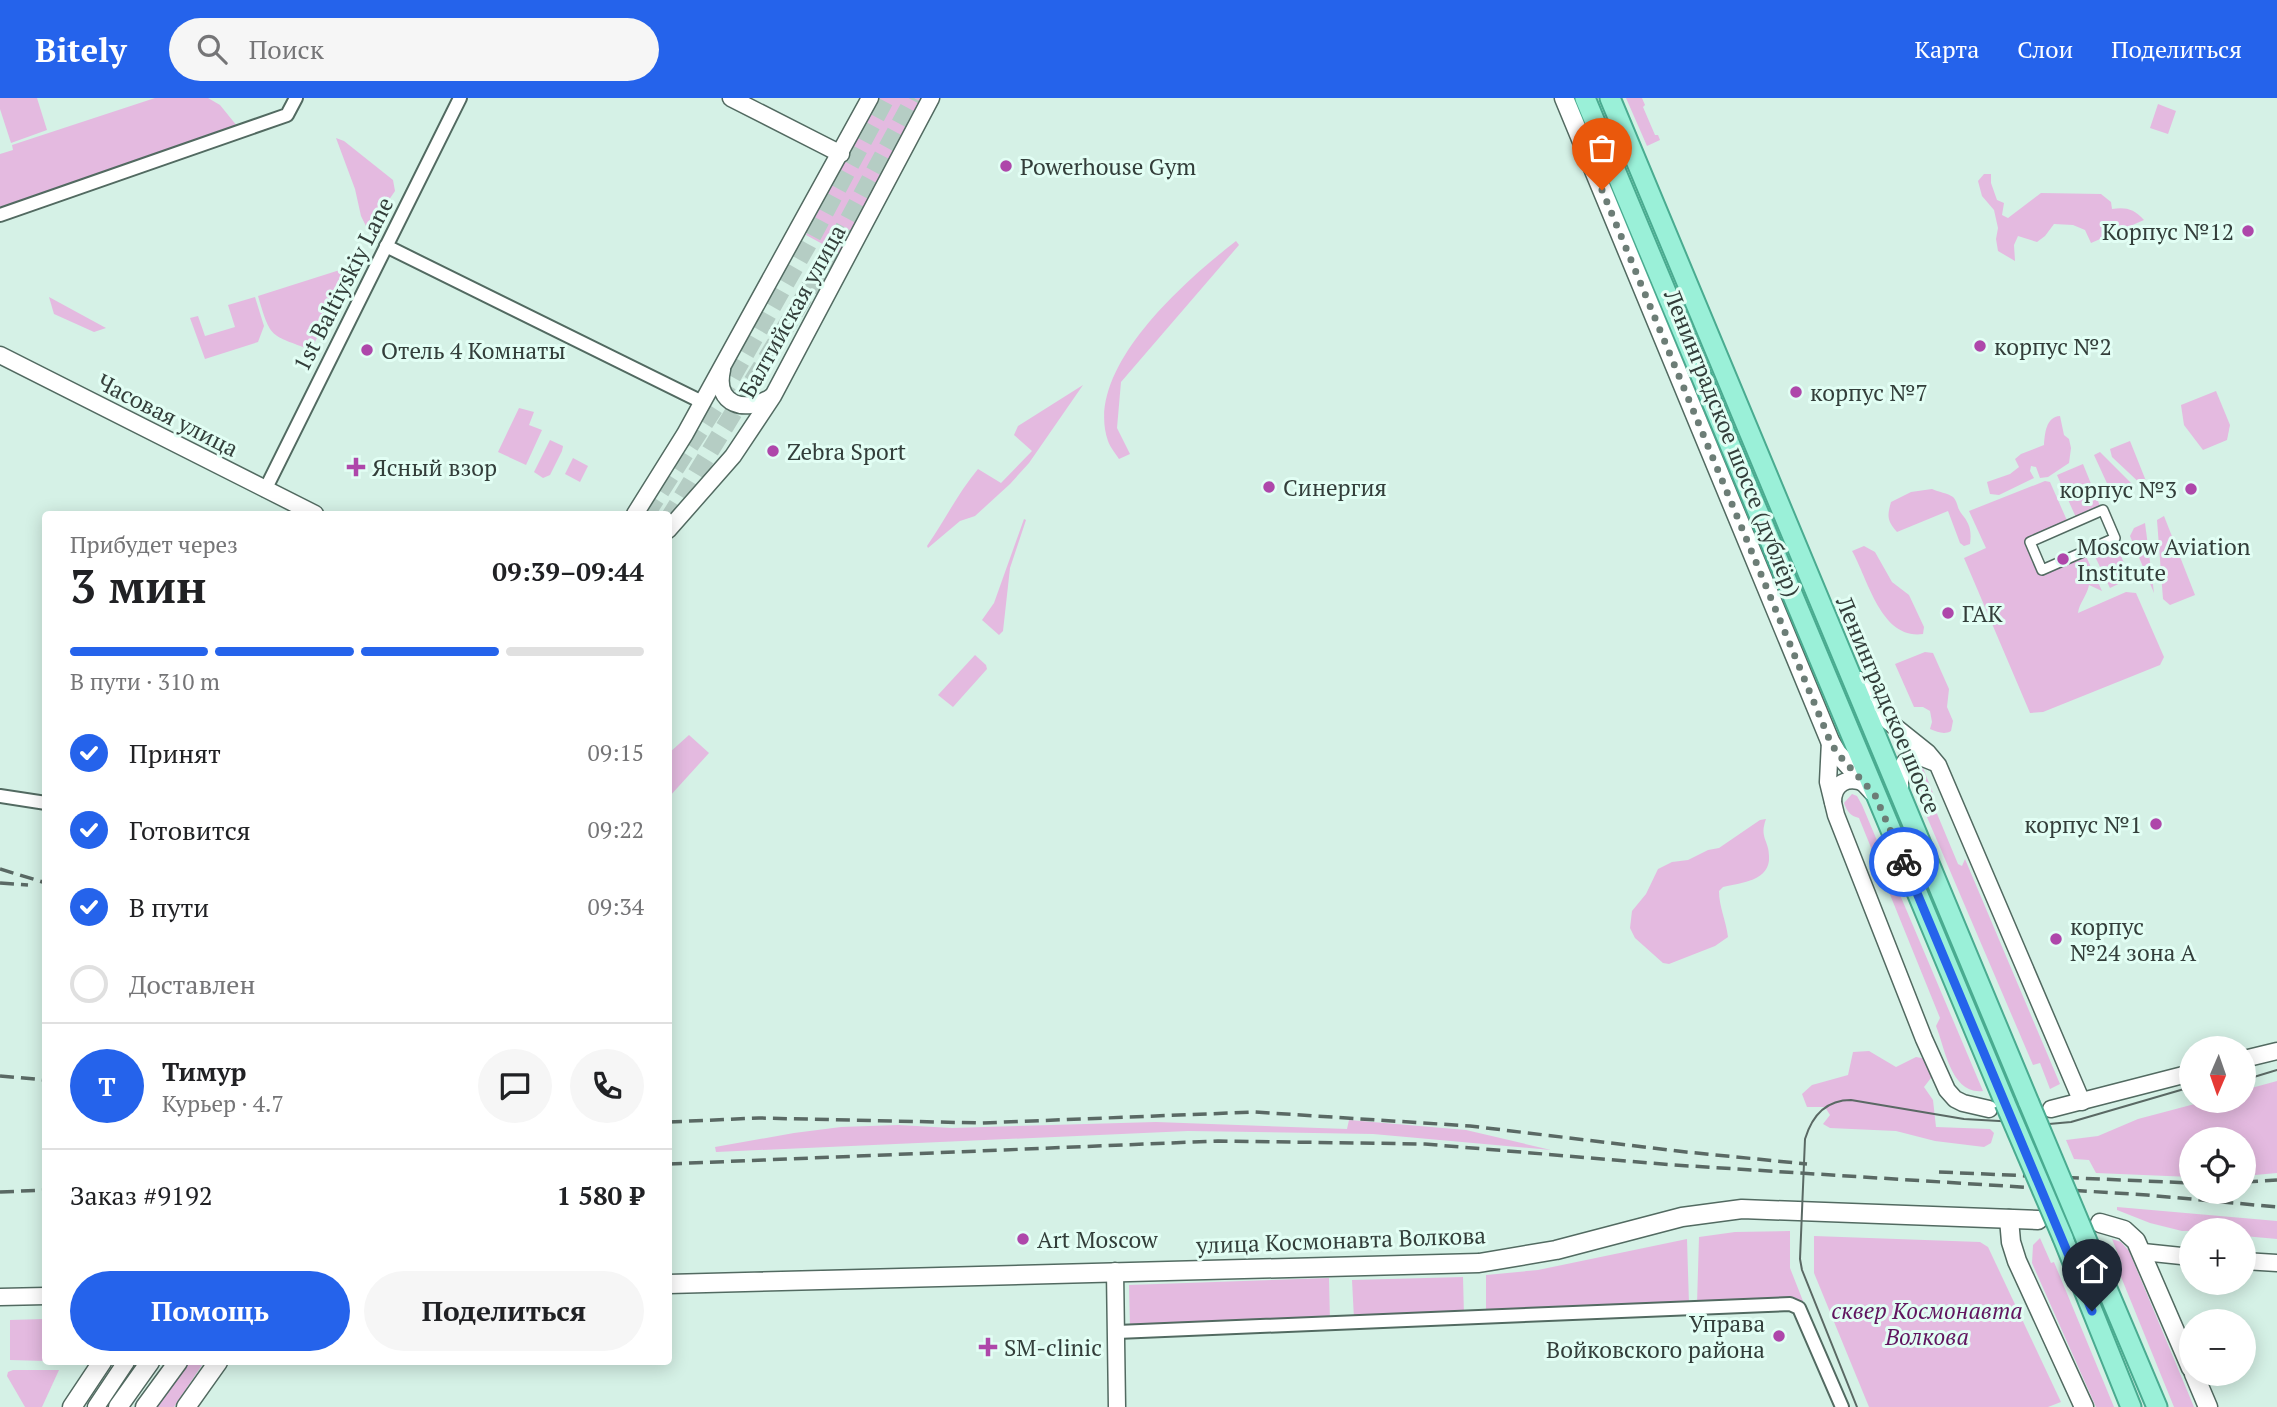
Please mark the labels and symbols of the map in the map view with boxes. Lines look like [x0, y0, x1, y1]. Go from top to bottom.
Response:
pin [1572, 118, 1632, 190]
place label: Powerhouse Gym [1020, 151, 1196, 182]
marker: Powerhouse Gym [998, 158, 1014, 174]
street label: 1st Baltiyskiy Lane [286, 192, 400, 376]
place label: Корпус №12 [2102, 216, 2234, 247]
street label: Балтийская улица [732, 219, 853, 403]
marker: Корпус №12 [2240, 223, 2256, 239]
street label: Ленинградское шоссе (дублёр) [1657, 284, 1809, 601]
place label: корпус №2 [1994, 331, 2112, 362]
place label: Отель 4 Комнаты [381, 335, 566, 366]
marker: корпус №2 [1972, 338, 1988, 354]
marker: Отель 4 Комнаты [359, 342, 375, 358]
street label: Часовая улица [92, 366, 244, 464]
place label: корпус №7 [1810, 377, 1928, 408]
marker: корпус №7 [1788, 384, 1804, 400]
place label: Zebra Sport [787, 436, 907, 467]
marker: Zebra Sport [765, 443, 781, 459]
place label: Ясный взор [372, 452, 497, 483]
marker: Ясный взор [346, 457, 366, 477]
place label: Синергия [1283, 472, 1387, 503]
place label: корпус №3 [2059, 474, 2177, 505]
marker: Синергия [1261, 479, 1277, 495]
marker: корпус №3 [2183, 481, 2199, 497]
place label: Moscow Aviation Institute [2077, 531, 2251, 588]
marker: Moscow Aviation Institute [2055, 551, 2071, 567]
street label: Ленинградское шоссе [1829, 591, 1949, 818]
place label: ГАК [1962, 598, 2003, 629]
marker: ГАК [1940, 605, 1956, 621]
place label: корпус №1 [2024, 809, 2142, 840]
marker: корпус №1 [2148, 816, 2164, 832]
courier [1869, 827, 1939, 897]
place label: корпус №24 зона А [2070, 911, 2196, 968]
marker: корпус №24 зона А [2048, 931, 2064, 947]
north arrow [2179, 1036, 2256, 1113]
street label: улица Космонавта Волкова [1195, 1219, 1487, 1261]
place label: Art Moscow [1037, 1224, 1158, 1255]
marker: Art Moscow [1015, 1231, 1031, 1247]
pin [2062, 1239, 2122, 1311]
park label: сквер Космонавта Волкова [1831, 1295, 2023, 1352]
place label: Управа Войковского района [1546, 1308, 1765, 1365]
marker: Управа Войковского района [1771, 1328, 1787, 1344]
place label: SM-clinic [1004, 1332, 1102, 1363]
marker: SM-clinic [978, 1337, 998, 1357]

